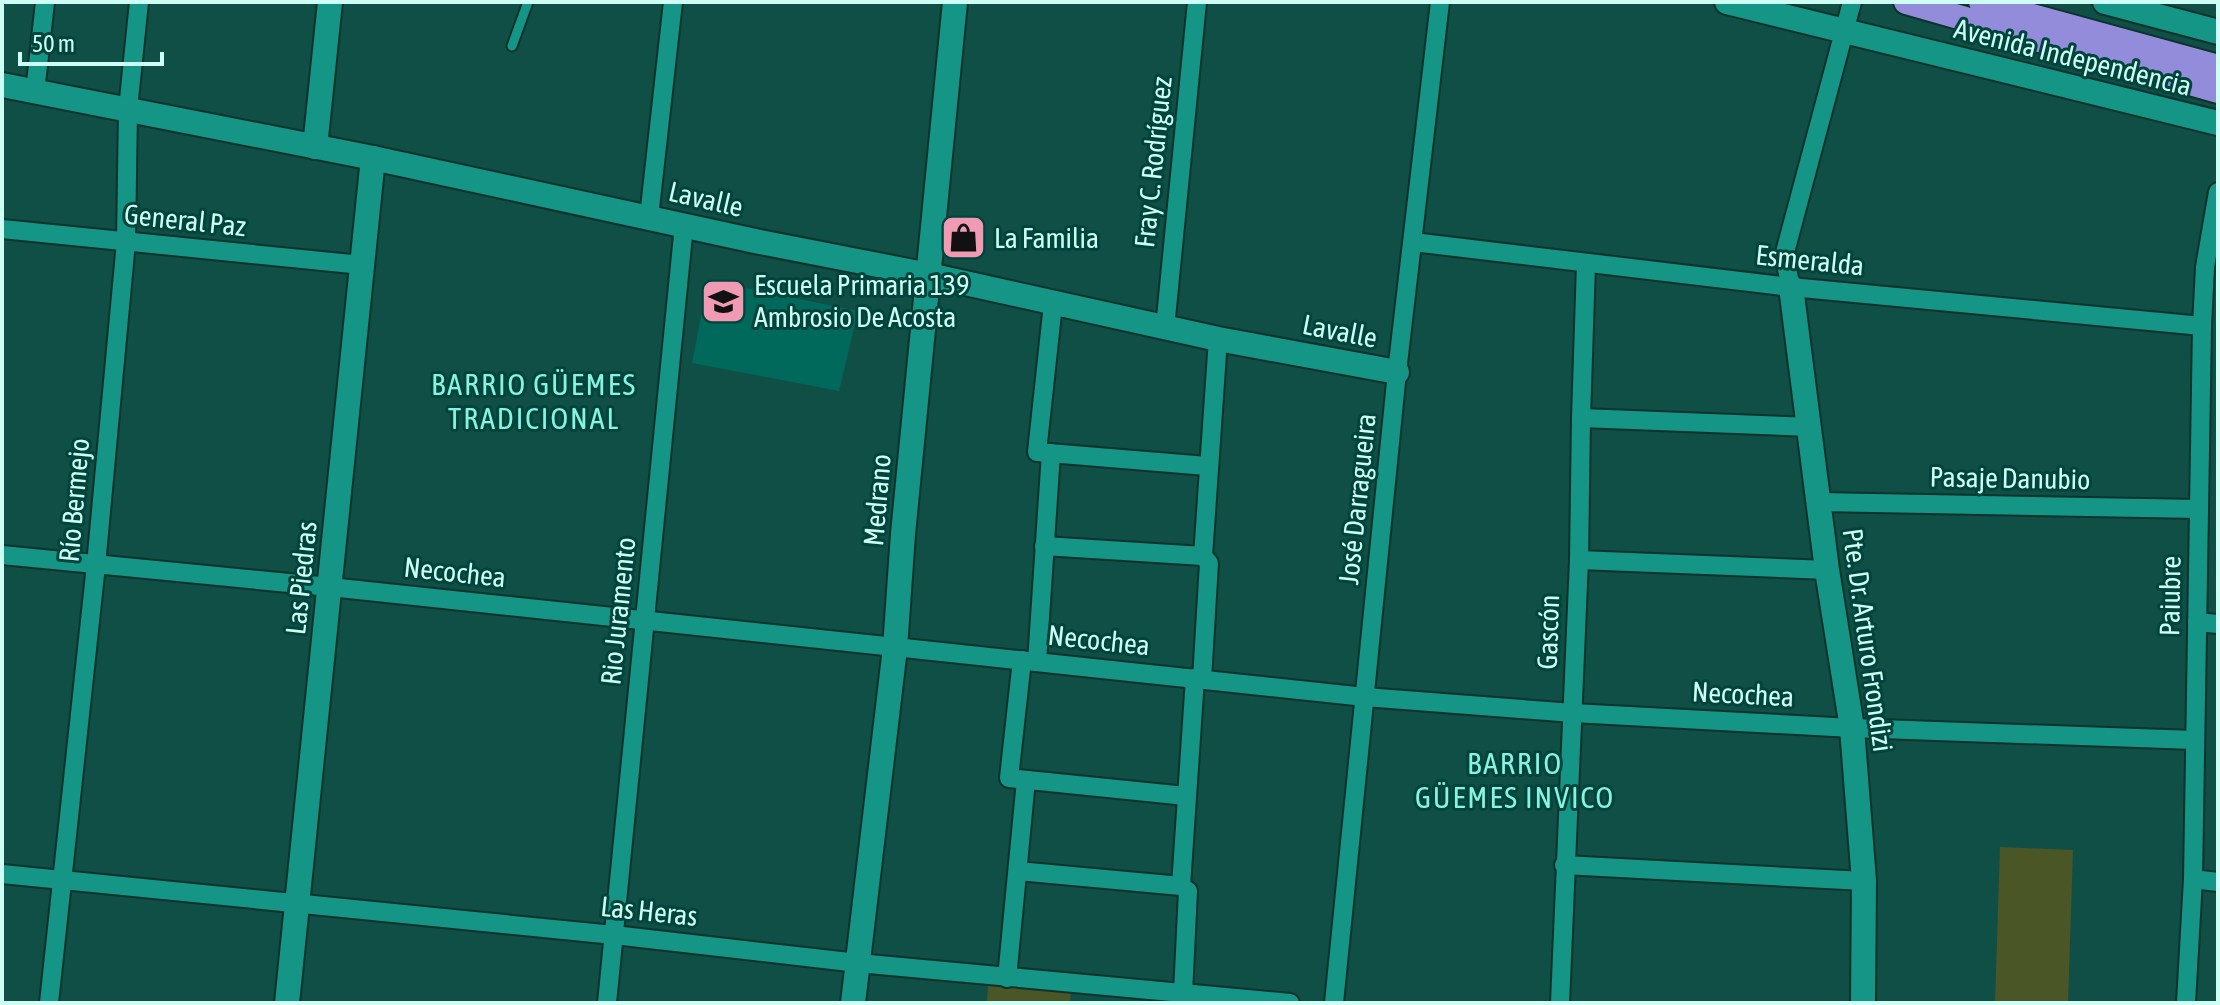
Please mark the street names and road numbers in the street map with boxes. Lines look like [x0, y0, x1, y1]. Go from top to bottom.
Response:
street label: Avenida Independencia [1951, 12, 2195, 102]
street label: Fray C. Rodríguez [1128, 75, 1178, 249]
street label: Lavalle [666, 175, 746, 223]
street label: General Paz [123, 198, 247, 242]
street label: Esmeralda [1754, 238, 1866, 282]
street label: Lavalle [1300, 308, 1380, 354]
street label: José Darragueira [1332, 412, 1382, 586]
street label: Río Bermejo [53, 437, 95, 563]
street label: Medrano [857, 453, 897, 547]
street label: Pasaje Danubio [1929, 461, 2091, 495]
street label: Las Piedras [279, 520, 323, 636]
street label: Pte. Dr. Arturo Frondizi [1836, 526, 1900, 754]
street label: Rio Juramento [594, 536, 642, 686]
street label: Necochea [402, 551, 508, 593]
street label: Paiubre [2153, 556, 2187, 636]
street label: Gascón [1531, 594, 1565, 670]
street label: Necochea [1046, 619, 1152, 661]
street label: Necochea [1691, 675, 1795, 713]
street label: Las Heras [599, 890, 699, 932]

